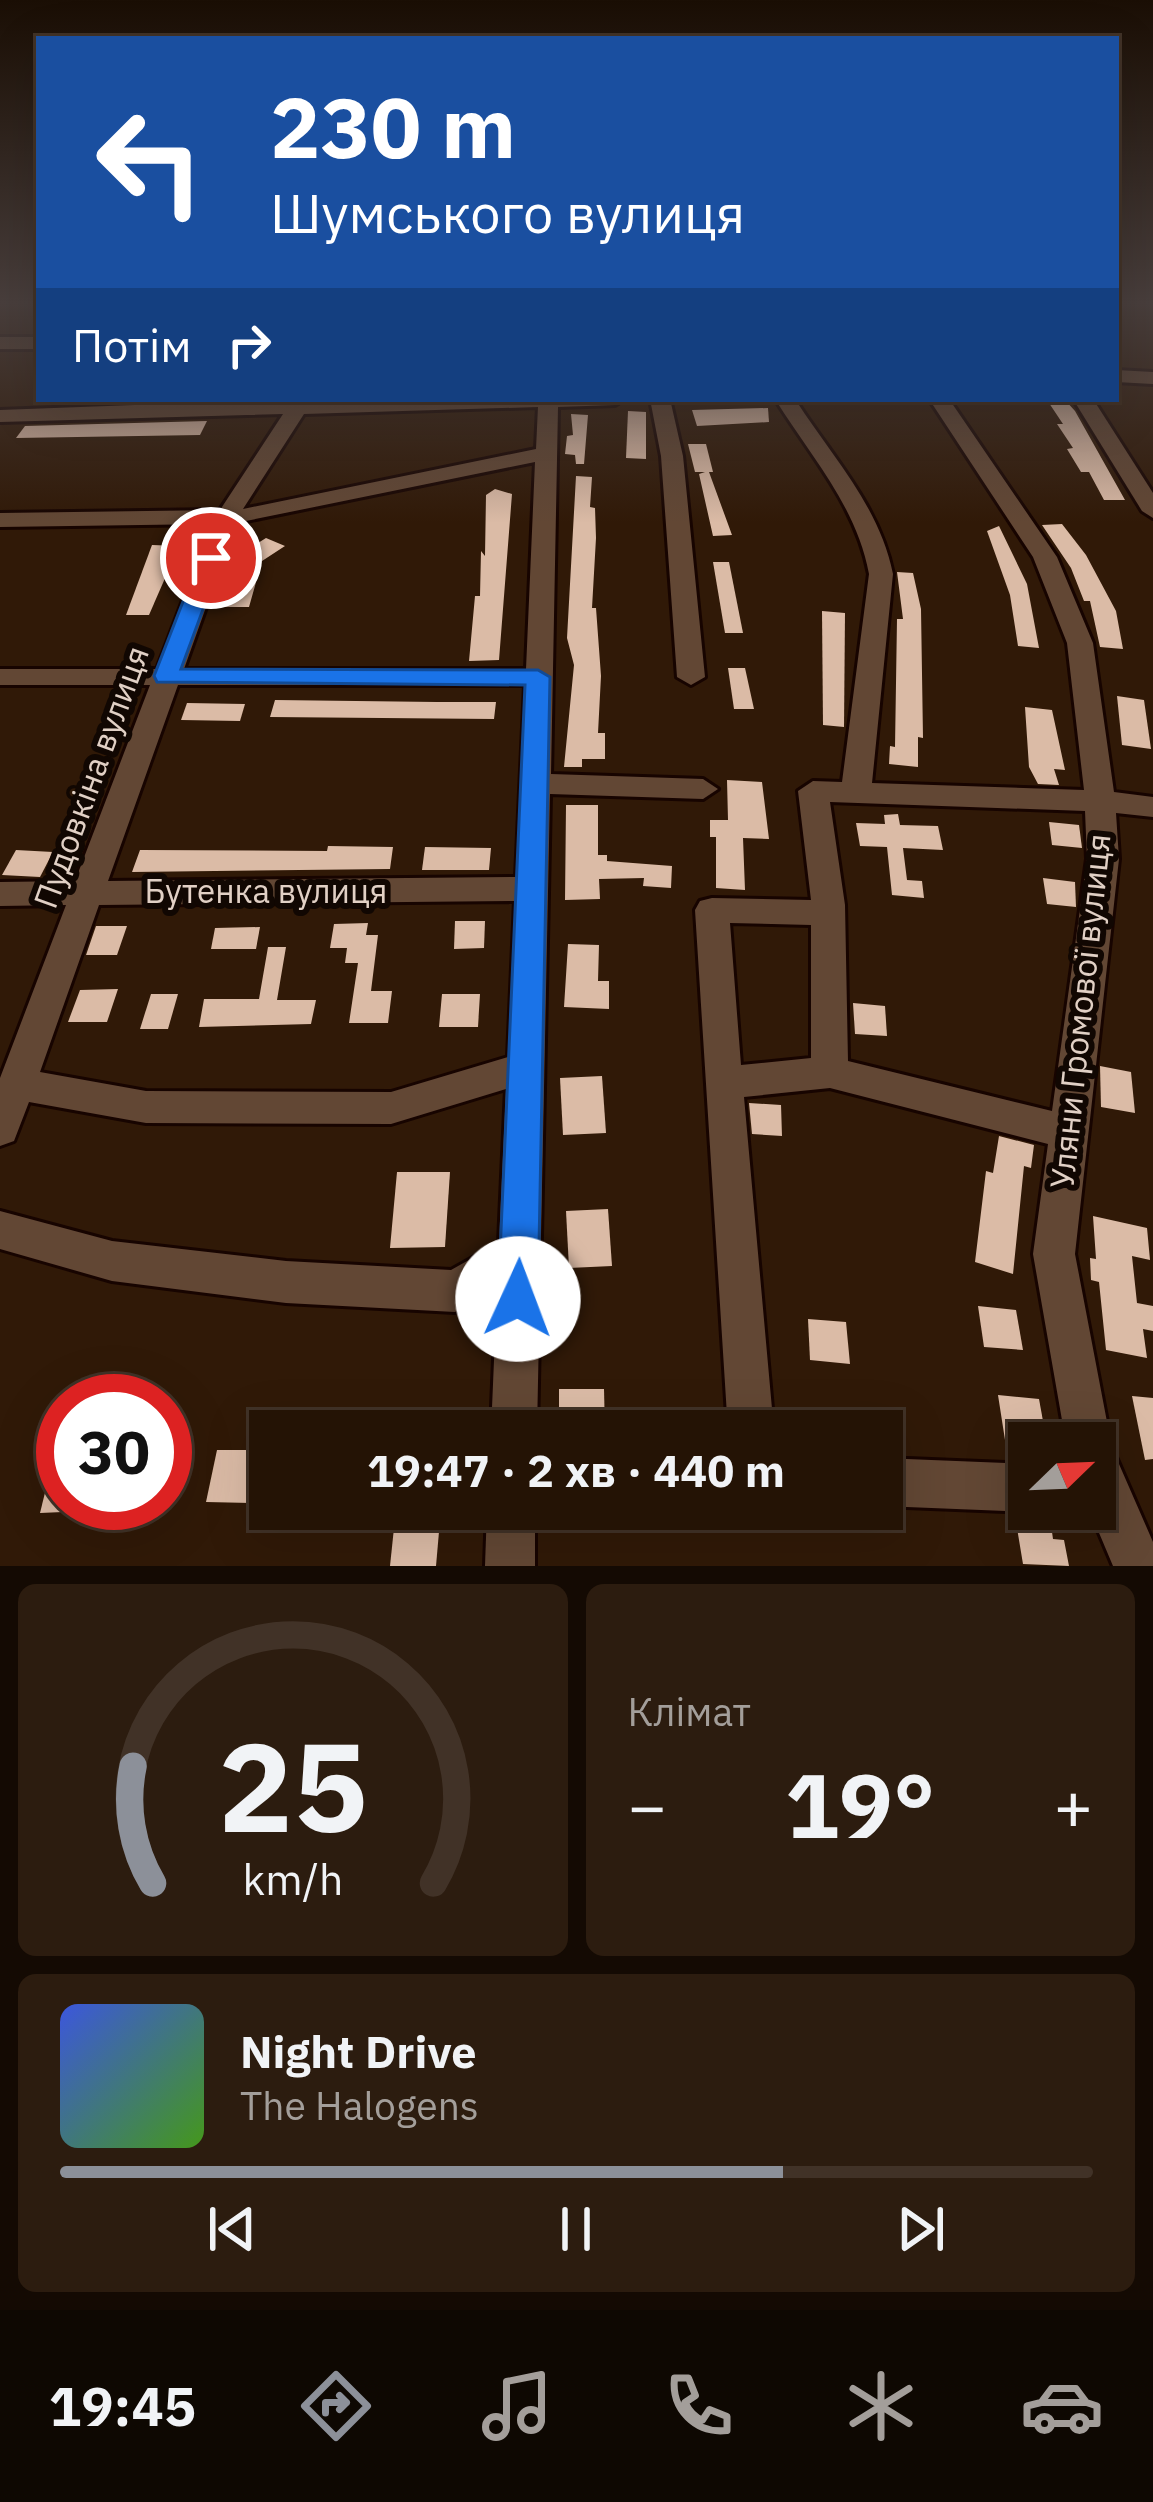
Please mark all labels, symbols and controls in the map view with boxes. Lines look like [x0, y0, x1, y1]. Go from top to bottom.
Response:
text: 230 m [270, 72, 516, 181]
icon: left [72, 84, 228, 240]
text: Шумського вулиця [270, 178, 745, 248]
icon: right [216, 312, 282, 378]
text: Потім [72, 316, 192, 374]
pin [160, 507, 262, 609]
icon: arrive [178, 525, 244, 591]
street label: Пудовкіна вулиця [23, 640, 158, 914]
street label: Уляни Громової вулиця [1039, 831, 1120, 1191]
street label: Бутенка вулиця [145, 869, 387, 912]
position arrow [455, 1236, 581, 1362]
speed limit sign: 30 [36, 1374, 192, 1530]
north arrow [1008, 1422, 1116, 1530]
map controls [1008, 1422, 1116, 1530]
text: 19:47 · 2 хв · 440 m [367, 1441, 785, 1499]
text: Клімат [628, 1686, 751, 1737]
text: 25 [218, 1704, 368, 1866]
text: 19° [785, 1746, 935, 1863]
text: − [628, 1762, 667, 1848]
text: + [1053, 1762, 1093, 1848]
text: km/h [242, 1851, 343, 1907]
text: Night Drive [240, 2022, 477, 2080]
text: The Halogens [240, 2080, 479, 2131]
icon: previous [199, 2196, 265, 2262]
icon: pause [543, 2196, 609, 2262]
icon: next [888, 2196, 954, 2262]
icon: directions [294, 2364, 378, 2448]
icon: music [475, 2364, 559, 2448]
icon: phone [657, 2364, 741, 2448]
icon: climate [839, 2364, 923, 2448]
icon: car [1020, 2364, 1104, 2448]
text: 19:45 [49, 2371, 196, 2441]

